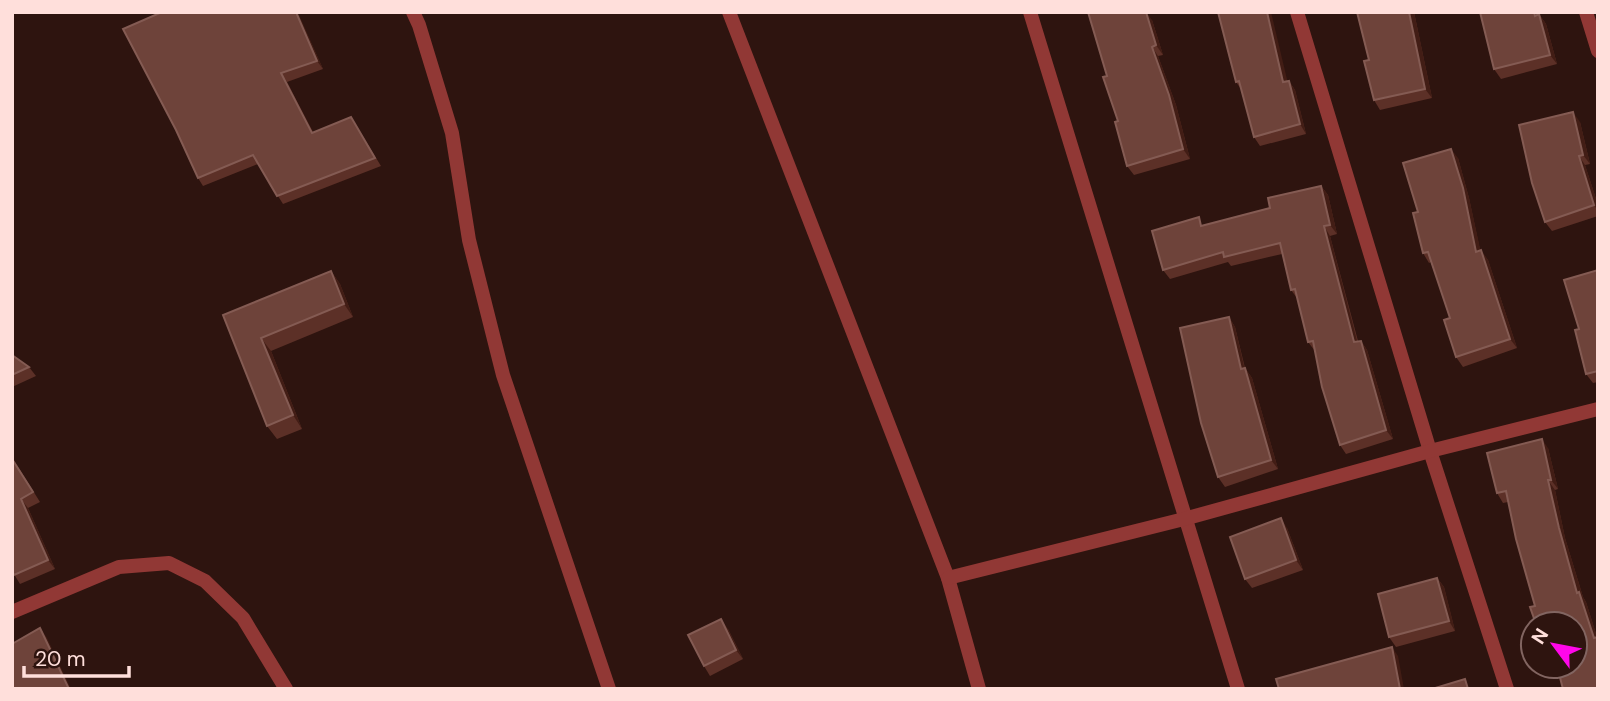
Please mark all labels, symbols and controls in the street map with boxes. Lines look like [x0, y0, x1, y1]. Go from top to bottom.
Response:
north arrow [1519, 610, 1589, 680]
text: N [1526, 624, 1554, 649]
scale bar [24, 634, 130, 678]
text: 20 m [35, 645, 86, 673]

